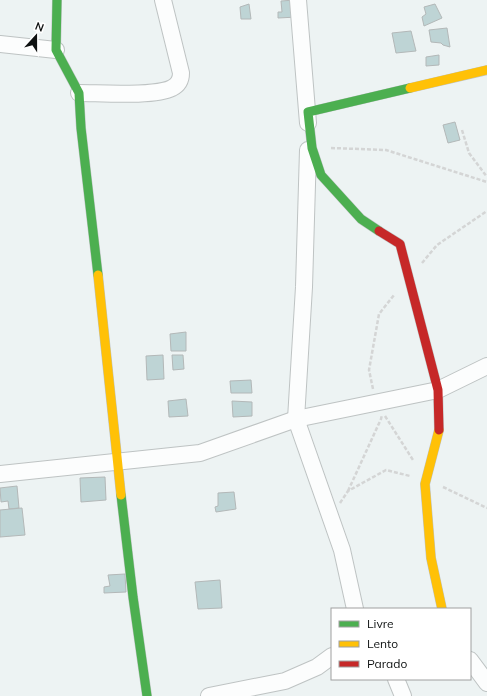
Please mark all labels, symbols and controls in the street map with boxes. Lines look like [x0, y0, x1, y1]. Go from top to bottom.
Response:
north arrow [16, 16, 56, 56]
text: N [33, 19, 46, 35]
legend [331, 608, 471, 680]
text: Livre [367, 616, 394, 631]
text: Lento [367, 636, 398, 651]
text: Parado [367, 656, 407, 671]

